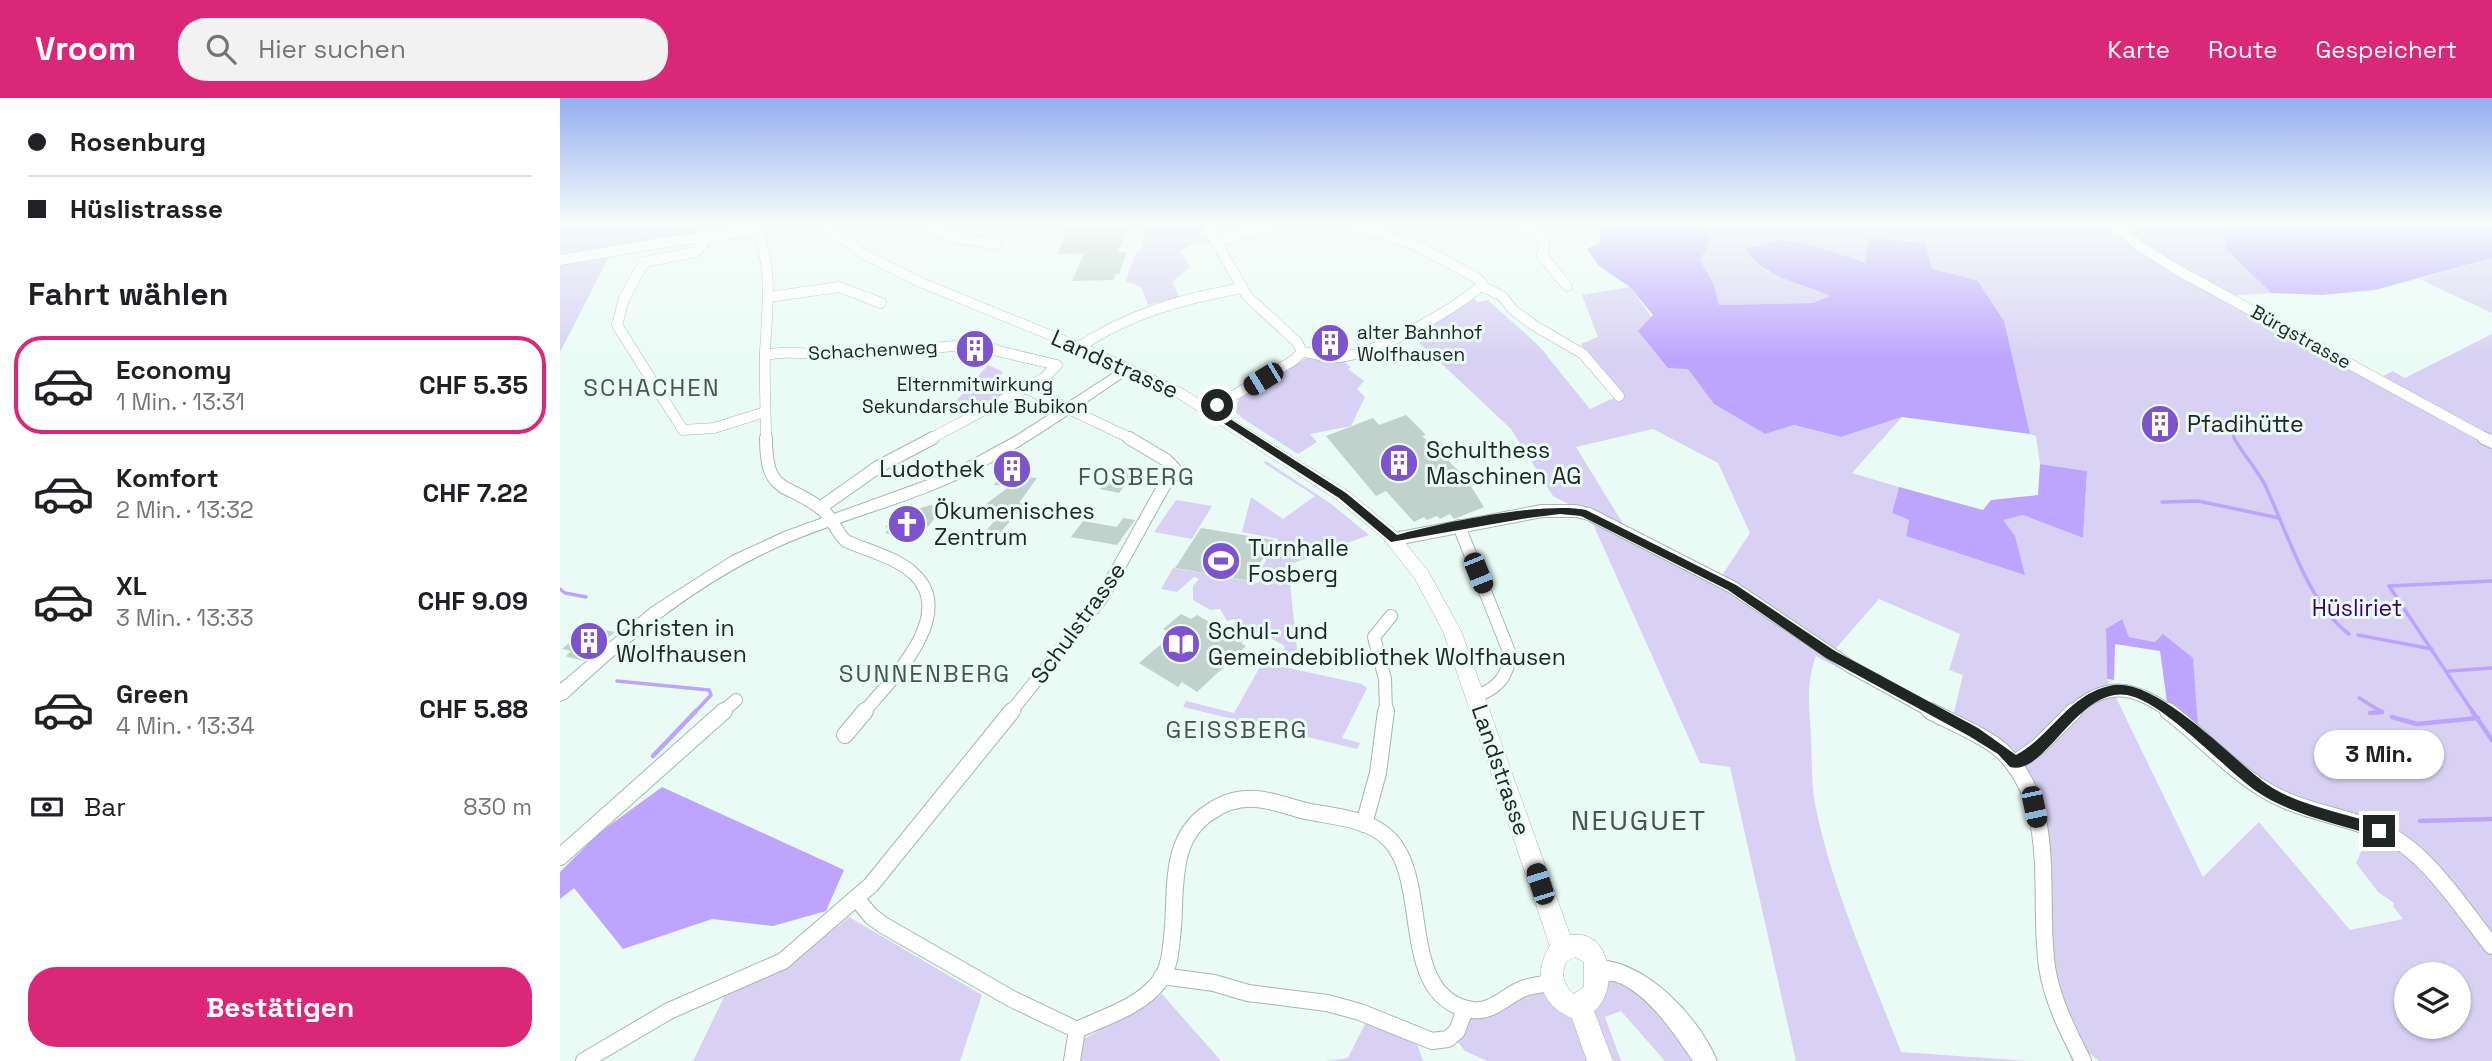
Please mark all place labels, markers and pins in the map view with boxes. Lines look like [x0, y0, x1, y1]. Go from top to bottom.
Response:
place label: alter Bahnhof Wolfhausen [1357, 320, 1482, 367]
building icon: alter Bahnhof Wolfhausen [1309, 322, 1351, 364]
building icon: Elternmitwirkung Sekundarschule Bubikon [954, 328, 996, 370]
place label: Elternmitwirkung Sekundarschule Bubikon [862, 372, 1088, 419]
building icon: Pfadihütte [2139, 403, 2181, 445]
place label: Pfadihütte [2187, 409, 2304, 439]
place label: Schulthess Maschinen AG [1426, 435, 1582, 491]
building icon: Schulthess Maschinen AG [1378, 442, 1420, 484]
building icon: Ludothek [991, 448, 1033, 490]
place label: Ludothek [879, 454, 985, 484]
place label: Ökumenisches Zentrum [934, 496, 1095, 552]
church icon: Ökumenisches Zentrum [886, 503, 928, 545]
place label: Turnhalle Fosberg [1248, 533, 1349, 589]
sports icon: Turnhalle Fosberg [1200, 540, 1242, 582]
place label: Christen in Wolfhausen [616, 613, 747, 669]
place label: Schul- und Gemeindebibliothek Wolfhausen [1208, 616, 1566, 672]
building icon: Christen in Wolfhausen [568, 620, 610, 662]
library icon: Schul- und Gemeindebibliothek Wolfhausen [1160, 623, 1202, 665]

